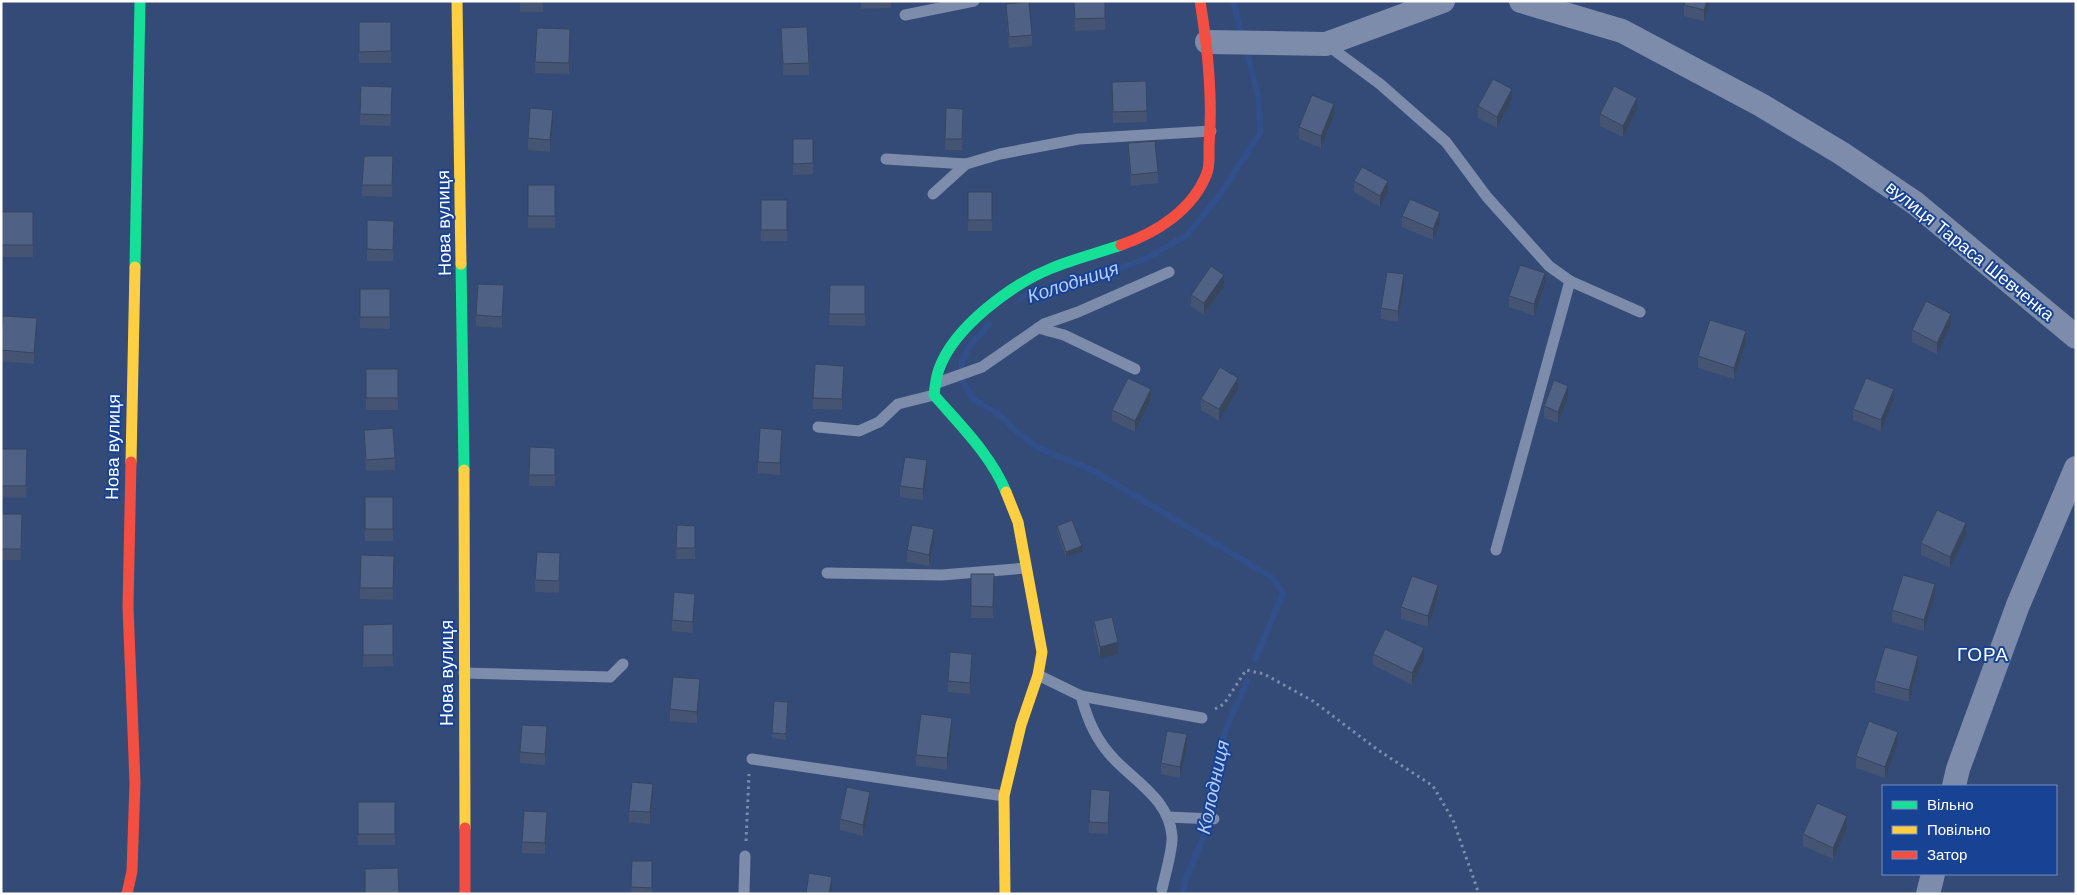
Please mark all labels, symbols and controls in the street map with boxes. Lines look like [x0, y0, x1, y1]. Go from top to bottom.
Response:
street label: Нова вулиця [433, 170, 455, 276]
street label: вулиця Тараса Шевченка [1882, 177, 2059, 326]
water label: Колодниця [1024, 257, 1122, 307]
street label: Нова вулиця [102, 394, 124, 500]
street label: Нова вулиця [437, 620, 457, 726]
district label: ГОРА [1957, 644, 2009, 665]
water label: Колодниця [1193, 738, 1233, 836]
legend [1882, 785, 2057, 875]
text: Вільно [1927, 796, 1974, 813]
text: Повільно [1927, 821, 1991, 838]
text: Затор [1927, 846, 1967, 863]

